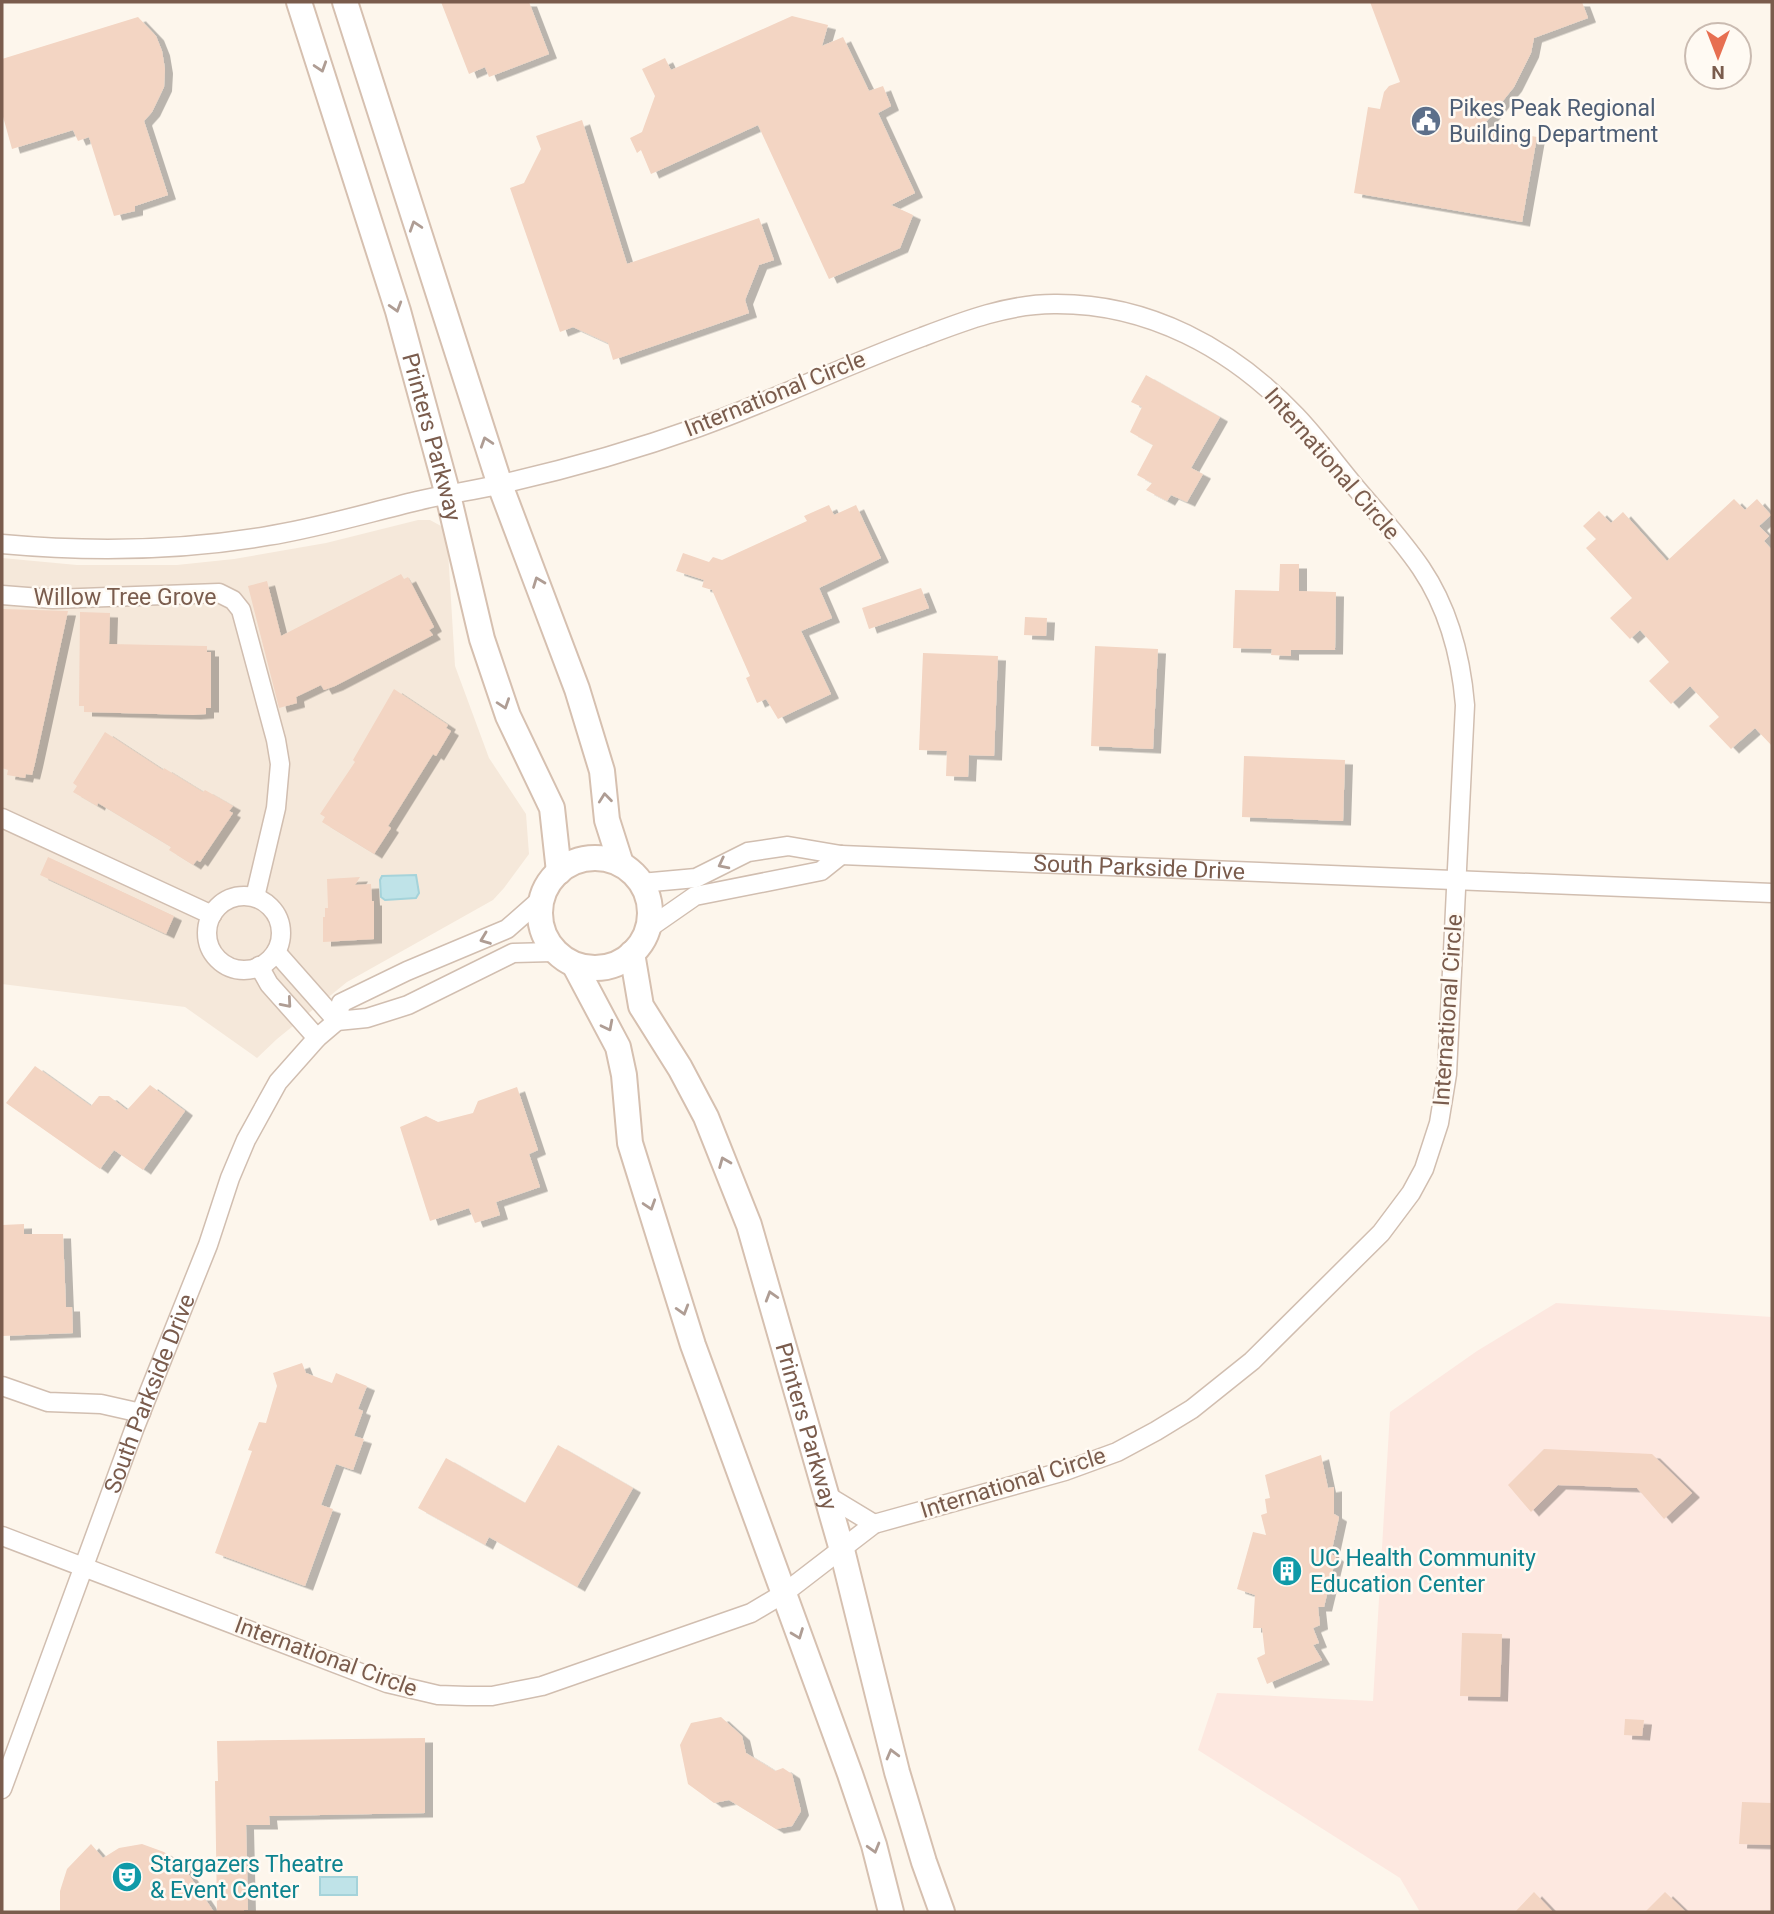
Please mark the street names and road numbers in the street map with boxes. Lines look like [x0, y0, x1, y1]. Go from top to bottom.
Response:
street label: International Circle [681, 345, 869, 443]
street label: Printers Parkway [397, 350, 467, 524]
street label: International Circle [1259, 383, 1405, 545]
street label: Willow Tree Grove [34, 584, 216, 611]
street label: South Parkside Drive [1033, 849, 1246, 885]
street label: International Circle [1428, 913, 1468, 1107]
street label: South Parkside Drive [98, 1290, 200, 1497]
street label: Printers Parkway [770, 1339, 843, 1513]
street label: International Circle [917, 1442, 1109, 1524]
street label: International Circle [231, 1611, 421, 1703]

